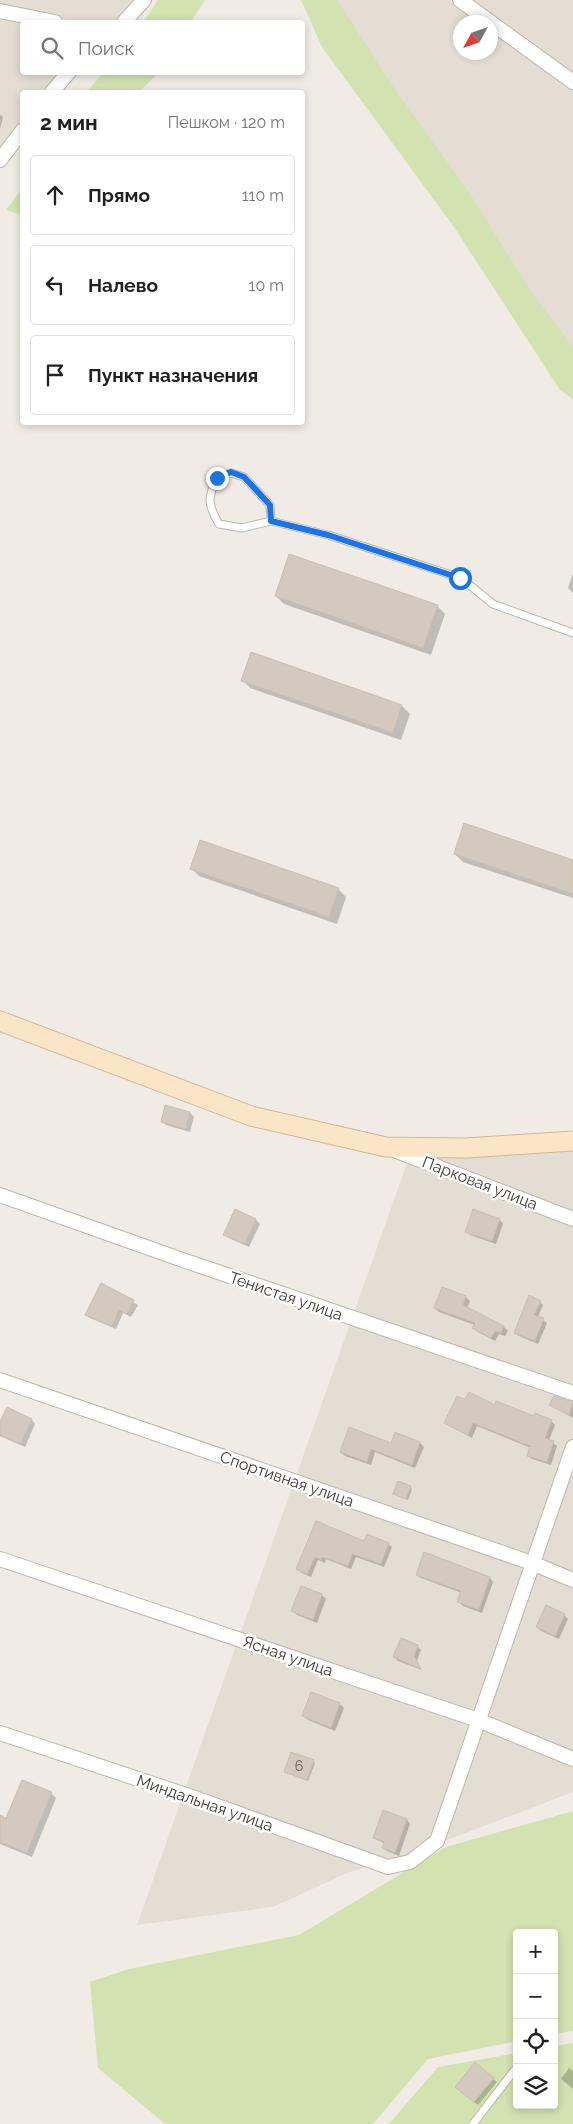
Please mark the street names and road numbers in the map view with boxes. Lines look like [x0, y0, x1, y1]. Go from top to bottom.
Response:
street label: Парковая улица [420, 1152, 540, 1214]
street label: Тенистая улица [227, 1268, 345, 1324]
street label: Спортивная улица [218, 1447, 356, 1511]
street label: Ясная улица [240, 1632, 336, 1680]
street label: Миндальная улица [134, 1771, 276, 1835]

